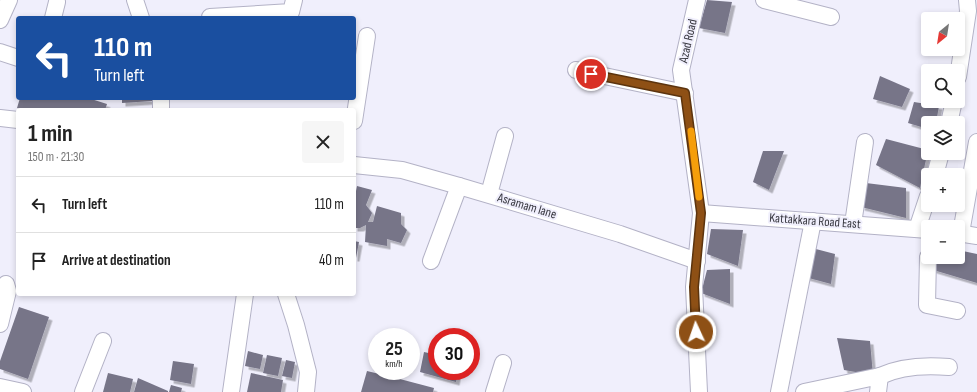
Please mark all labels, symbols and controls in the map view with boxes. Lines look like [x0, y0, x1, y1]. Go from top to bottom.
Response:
north arrow [921, 12, 965, 56]
map controls [921, 12, 965, 264]
street label: Azad Road [675, 18, 701, 65]
text: 110 m [94, 31, 152, 64]
icon: left [28, 32, 80, 84]
pin [574, 57, 608, 91]
icon: arrive [580, 63, 602, 85]
button: search [921, 64, 965, 108]
text: Turn left [94, 65, 145, 86]
button: layers [921, 116, 965, 160]
text: 1 min [28, 119, 73, 148]
button: close [302, 121, 344, 163]
text: 150 m · 21:30 [28, 149, 84, 165]
button: + [921, 168, 965, 212]
street label: Asramam lane [495, 189, 558, 223]
icon: left [28, 194, 50, 216]
text: Turn left [62, 195, 107, 214]
text: 110 m [315, 195, 344, 214]
street label: Kattakkara Road East [769, 210, 861, 232]
button: − [921, 220, 965, 264]
icon: arrive [28, 250, 50, 272]
text: Arrive at destination [62, 251, 171, 270]
text: 40 m [319, 251, 344, 270]
position arrow [675, 311, 717, 353]
speed limit sign: 30 [428, 328, 480, 380]
text: 25 [385, 337, 403, 361]
text: km/h [385, 358, 403, 370]

